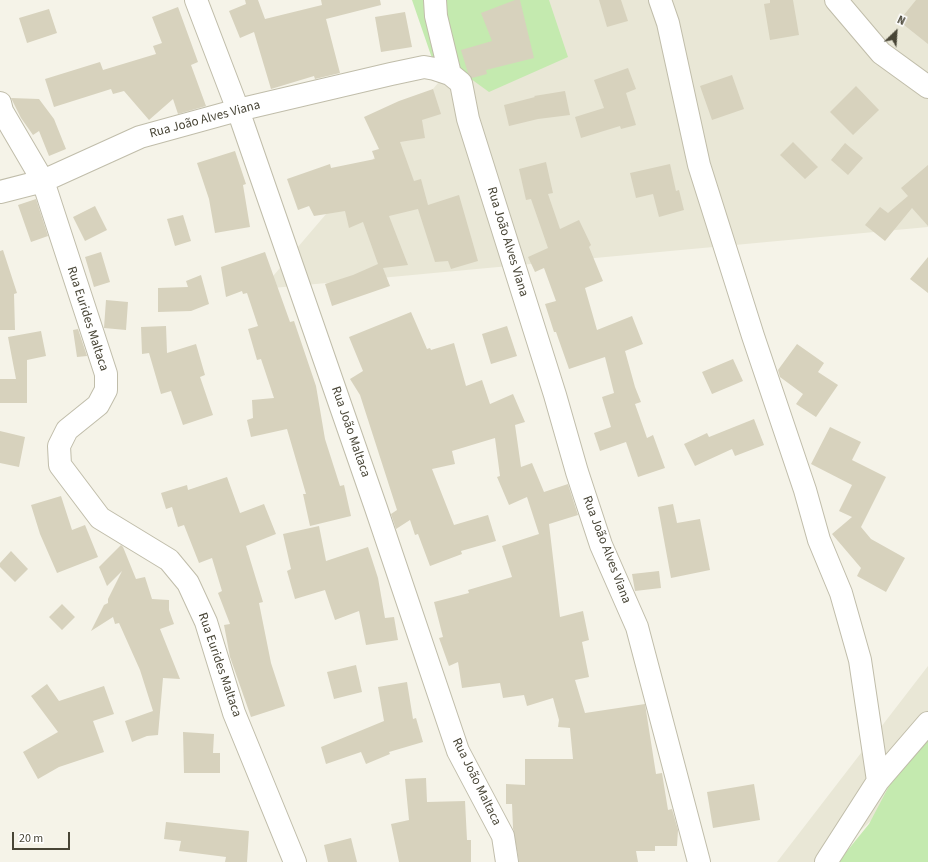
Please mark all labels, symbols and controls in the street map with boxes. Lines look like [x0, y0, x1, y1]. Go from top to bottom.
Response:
north arrow [876, 12, 916, 52]
text: N [895, 12, 908, 29]
street label: Rua João Alves Viana [148, 98, 262, 142]
street label: Rua João Alves Viana [483, 185, 531, 299]
street label: Rua Eurides Maltaca [63, 265, 111, 373]
street label: Rua João Maltaca [327, 384, 373, 480]
street label: Rua João Alves Viana [578, 494, 634, 606]
street label: Rua Eurides Maltaca [194, 611, 244, 719]
street label: Rua João Maltaca [448, 736, 504, 828]
scale bar [14, 824, 72, 850]
text: 20 m [19, 830, 43, 847]

